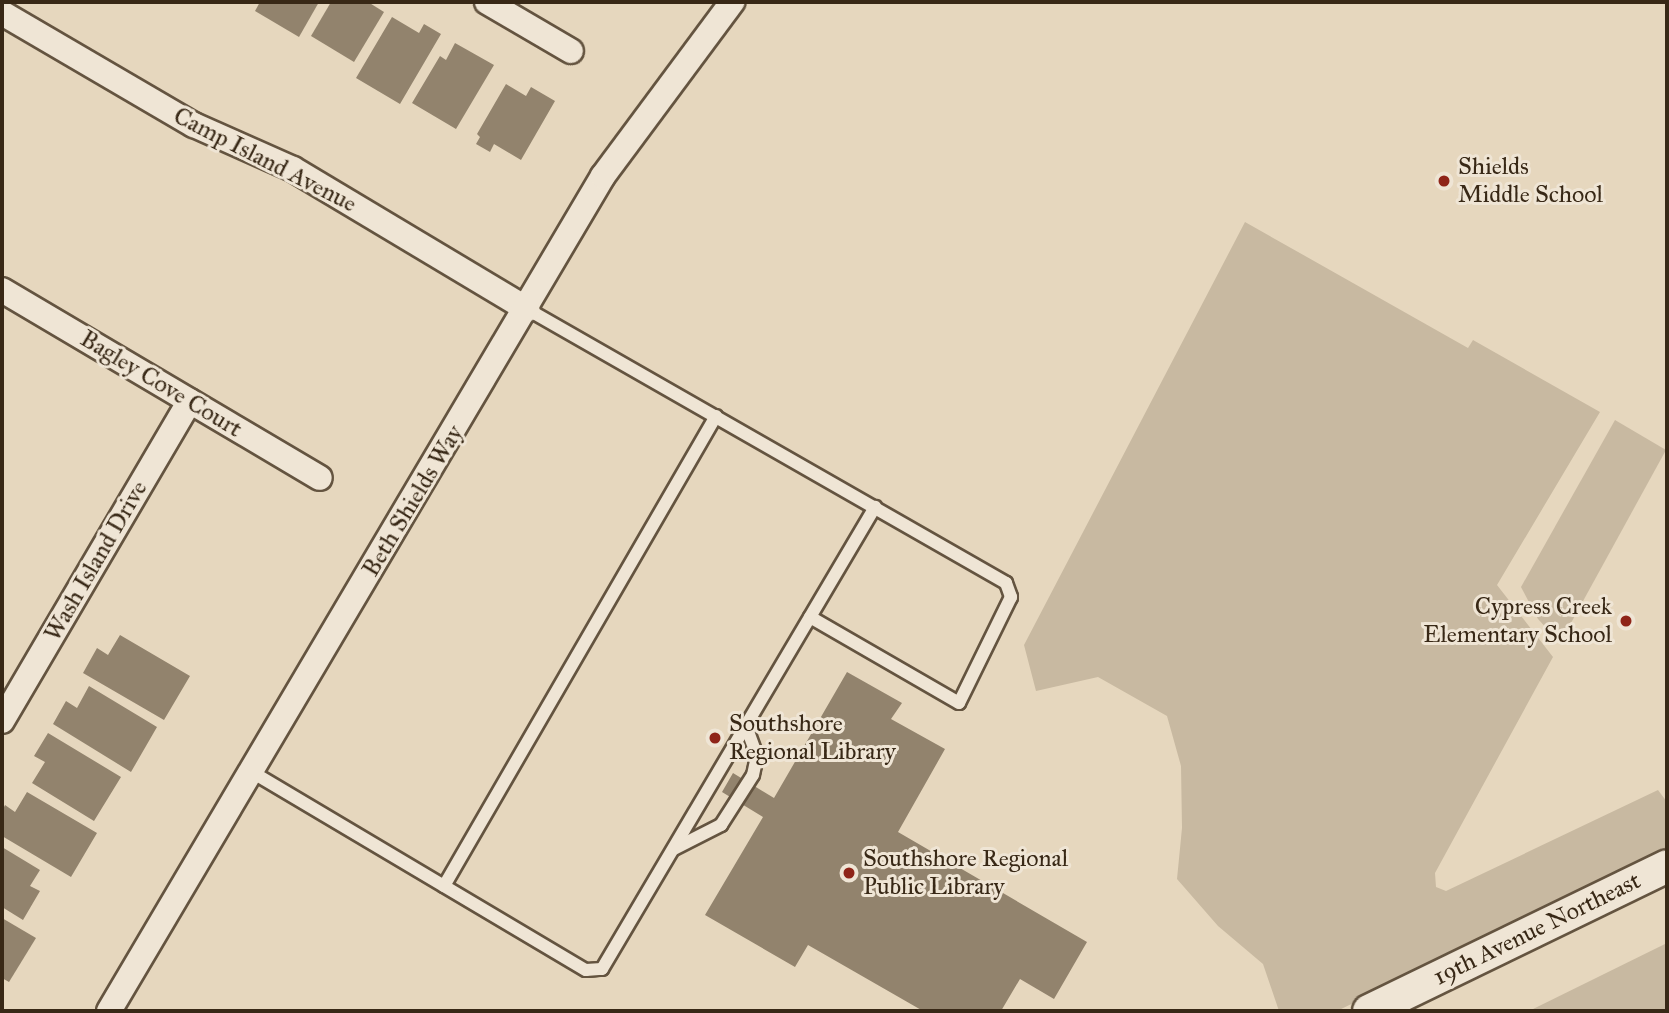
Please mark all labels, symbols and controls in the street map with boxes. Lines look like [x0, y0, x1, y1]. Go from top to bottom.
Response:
street label: Camp Island Avenue [169, 101, 361, 219]
place label: Shields Middle School [1458, 153, 1603, 209]
marker: Shields Middle School [1436, 173, 1452, 189]
street label: Bagley Cove Court [75, 324, 247, 444]
street label: Beth Shields Way [356, 420, 470, 582]
street label: Wash Island Drive [38, 476, 154, 646]
place label: Cypress Creek Elementary School [1423, 593, 1612, 649]
marker: Cypress Creek Elementary School [1618, 613, 1634, 629]
place label: Southshore Regional Library [729, 710, 896, 766]
marker: Southshore Regional Library [707, 730, 723, 746]
place label: Southshore Regional Public Library [863, 845, 1068, 901]
marker: Southshore Regional Public Library [841, 865, 857, 881]
street label: 19th Avenue Northeast [1429, 866, 1645, 992]

